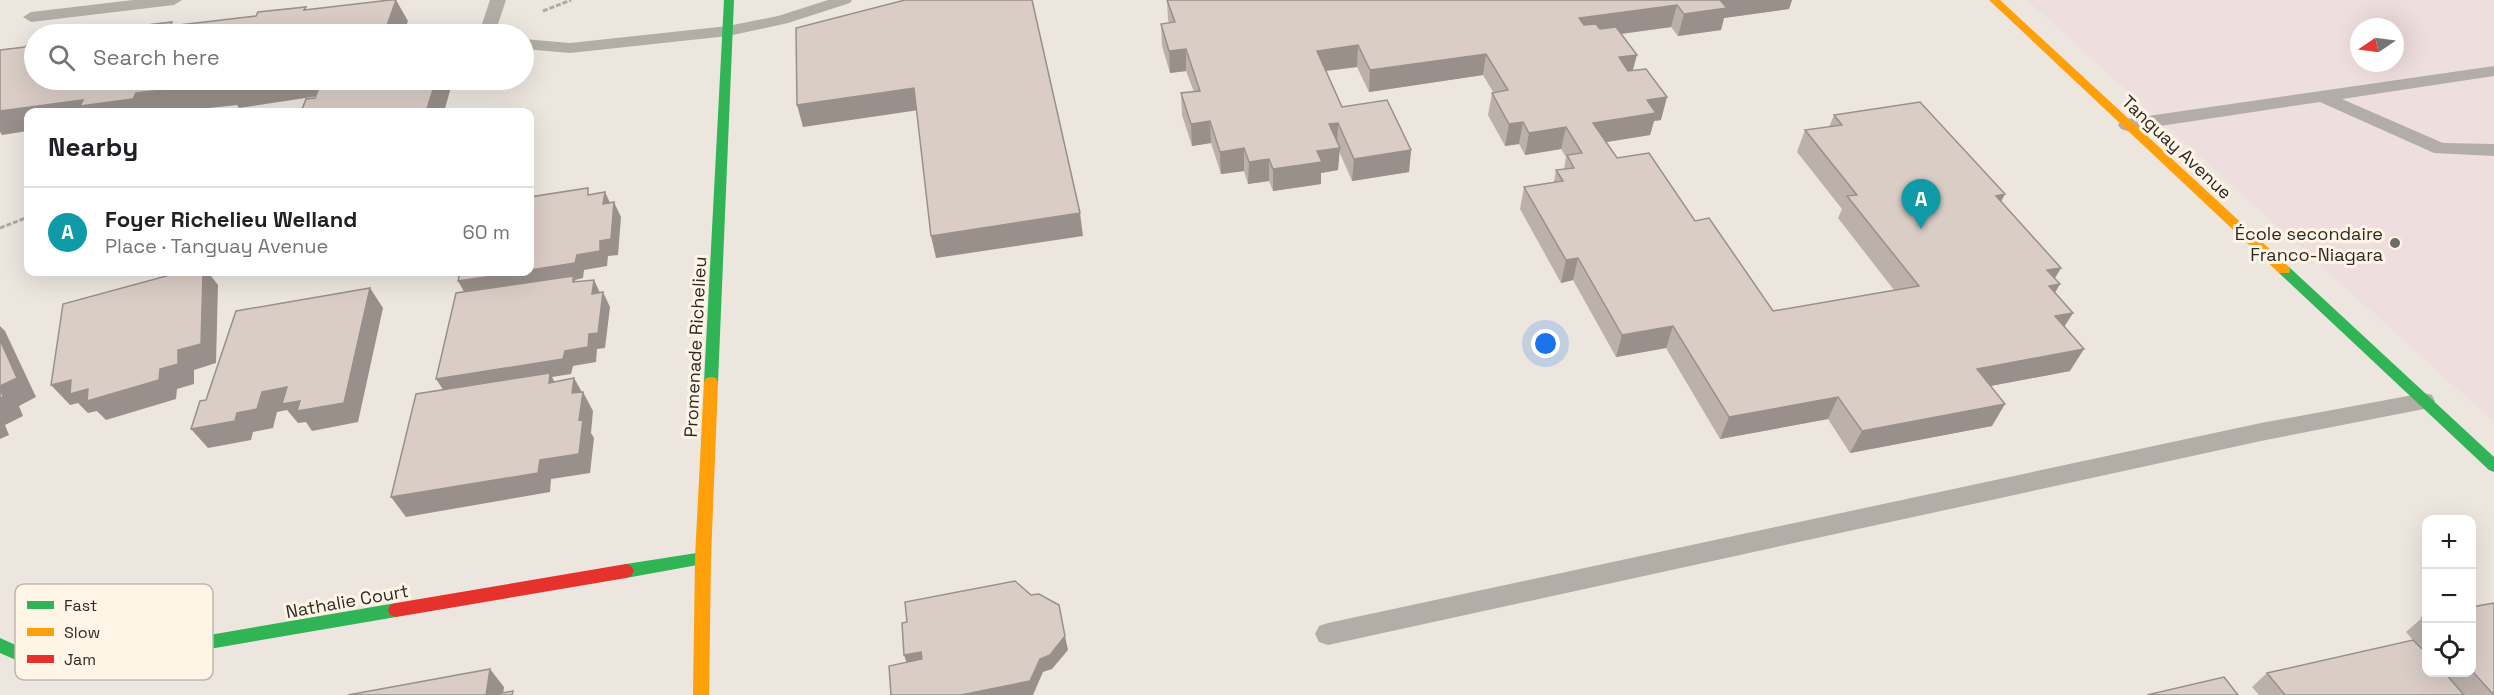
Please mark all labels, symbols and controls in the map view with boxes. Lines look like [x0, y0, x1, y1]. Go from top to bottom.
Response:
north arrow [2350, 18, 2404, 72]
search box [24, 24, 534, 90]
icon: search [45, 41, 78, 74]
text: Search here [93, 43, 220, 71]
street label: Tanguay Avenue [2117, 90, 2237, 204]
text: Nearby [48, 130, 138, 164]
pin: A [1902, 180, 1940, 229]
text: Foyer Richelieu Welland [105, 205, 357, 233]
text: A [61, 219, 74, 245]
text: 60 m [463, 219, 510, 245]
place label: École secondaire Franco-Niagara [2235, 222, 2383, 266]
text: Place · Tanguay Avenue [105, 233, 328, 259]
marker: École secondaire Franco-Niagara [2388, 236, 2402, 250]
street label: Promenade Richelieu [679, 256, 711, 438]
your location [1531, 329, 1560, 358]
map controls [2422, 515, 2476, 677]
button: + [2422, 515, 2476, 569]
button: − [2422, 569, 2476, 623]
street label: Nathalie Court [284, 579, 410, 623]
legend [15, 584, 213, 680]
text: Fast [64, 595, 97, 616]
text: Slow [64, 622, 100, 643]
button: locate [2422, 623, 2476, 677]
text: Jam [64, 649, 96, 670]

